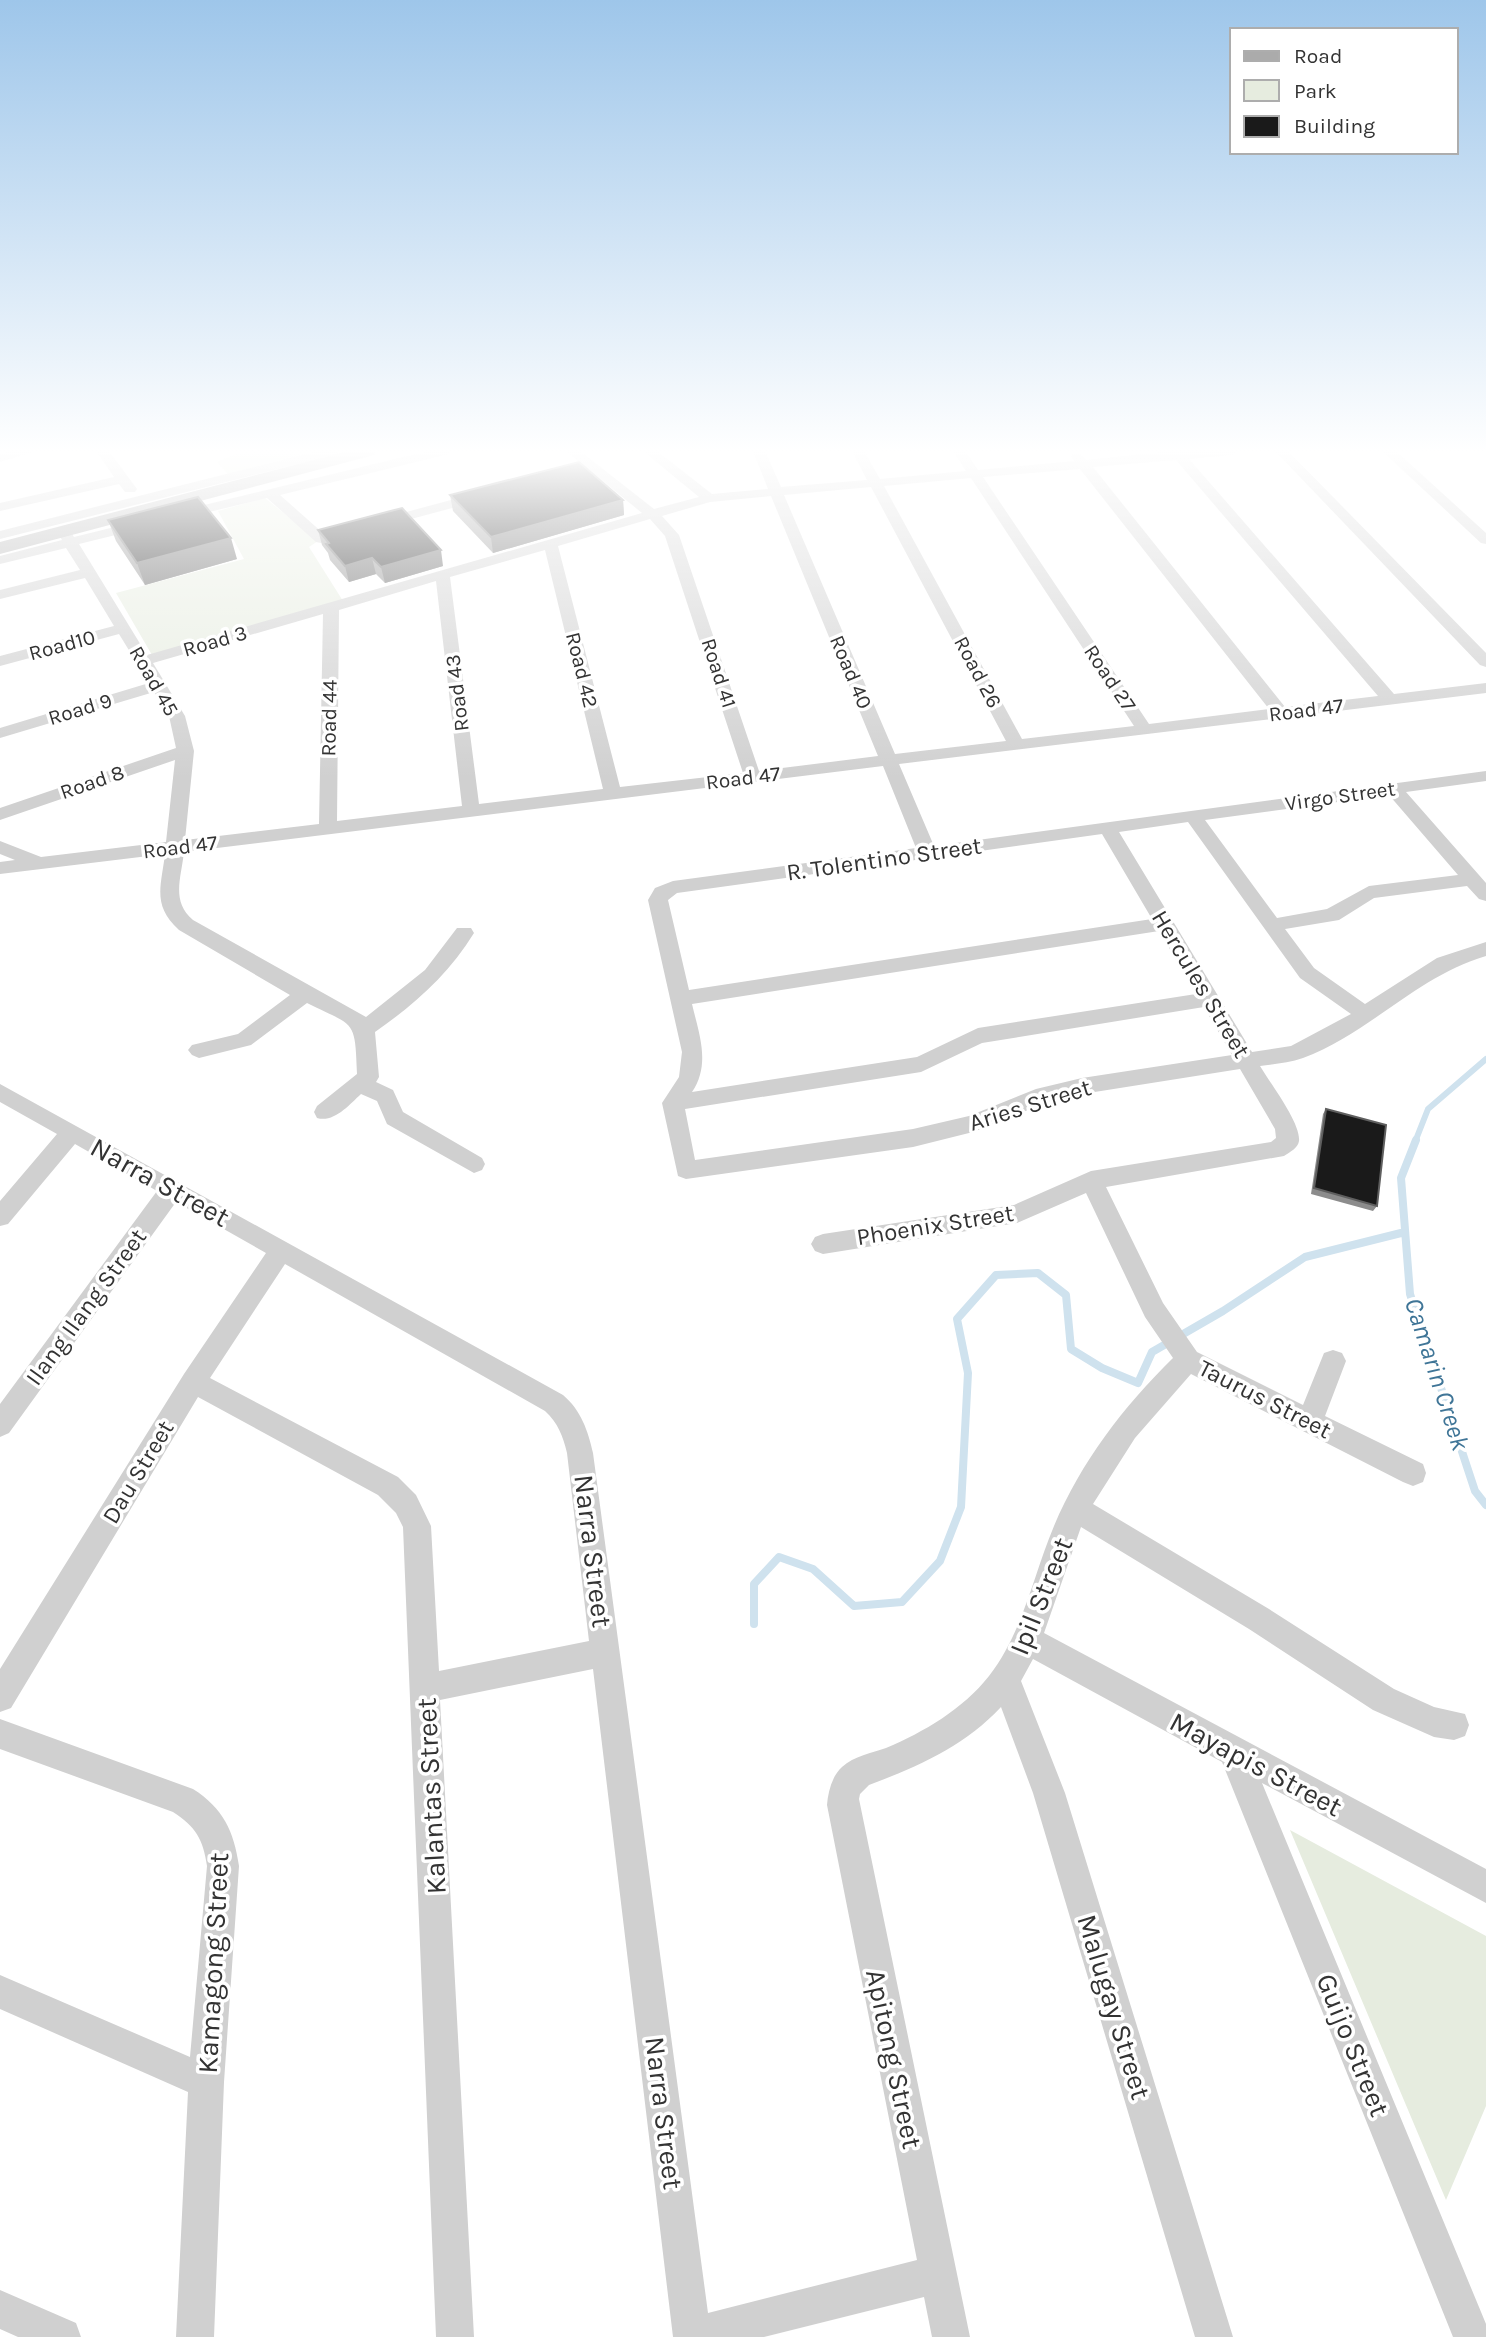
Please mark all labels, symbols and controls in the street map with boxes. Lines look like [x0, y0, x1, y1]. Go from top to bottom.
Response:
legend [1230, 28, 1458, 154]
text: Road [1294, 44, 1342, 68]
text: Park [1294, 79, 1337, 103]
text: Building [1294, 114, 1375, 138]
street label: Road 3 [180, 620, 250, 662]
street label: Road10 [26, 625, 98, 665]
street label: Road 42 [561, 630, 603, 710]
street label: Road 40 [825, 632, 877, 712]
street label: Road 26 [949, 632, 1007, 712]
street label: Road 41 [696, 635, 742, 711]
street label: Road 27 [1079, 640, 1141, 716]
street label: Road 45 [124, 642, 184, 720]
street label: Road 43 [440, 653, 474, 733]
street label: Road 44 [316, 679, 342, 757]
street label: Road 9 [45, 688, 115, 730]
street label: Road 47 [1267, 694, 1345, 726]
street label: Road 8 [57, 760, 127, 804]
street label: Road 47 [704, 762, 782, 794]
street label: Virgo Street [1283, 776, 1397, 816]
street label: Road 47 [141, 831, 219, 863]
street label: R. Tolentino Street [785, 831, 983, 887]
street label: Hercules Street [1146, 905, 1256, 1063]
street label: Aries Street [966, 1073, 1094, 1137]
street label: Narra Street [85, 1130, 235, 1234]
street label: Phoenix Street [854, 1199, 1016, 1251]
street label: Ilang Ilang Street [20, 1223, 152, 1391]
water label: Camarin Creek [1398, 1294, 1476, 1455]
street label: Taurus Street [1194, 1354, 1336, 1444]
street label: Dau Street [96, 1415, 180, 1529]
street label: Narra Street [567, 1473, 619, 1629]
street label: Ipil Street [1002, 1532, 1080, 1660]
street label: Kalantas Street [409, 1697, 453, 1895]
street label: Mayapis Street [1164, 1705, 1348, 1823]
street label: Kamagong Street [191, 1852, 235, 2074]
street label: Malugay Street [1070, 1911, 1158, 2103]
street label: Apitong Street [859, 1966, 929, 2152]
street label: Guijo Street [1309, 1969, 1397, 2121]
street label: Narra Street [638, 2035, 690, 2191]

